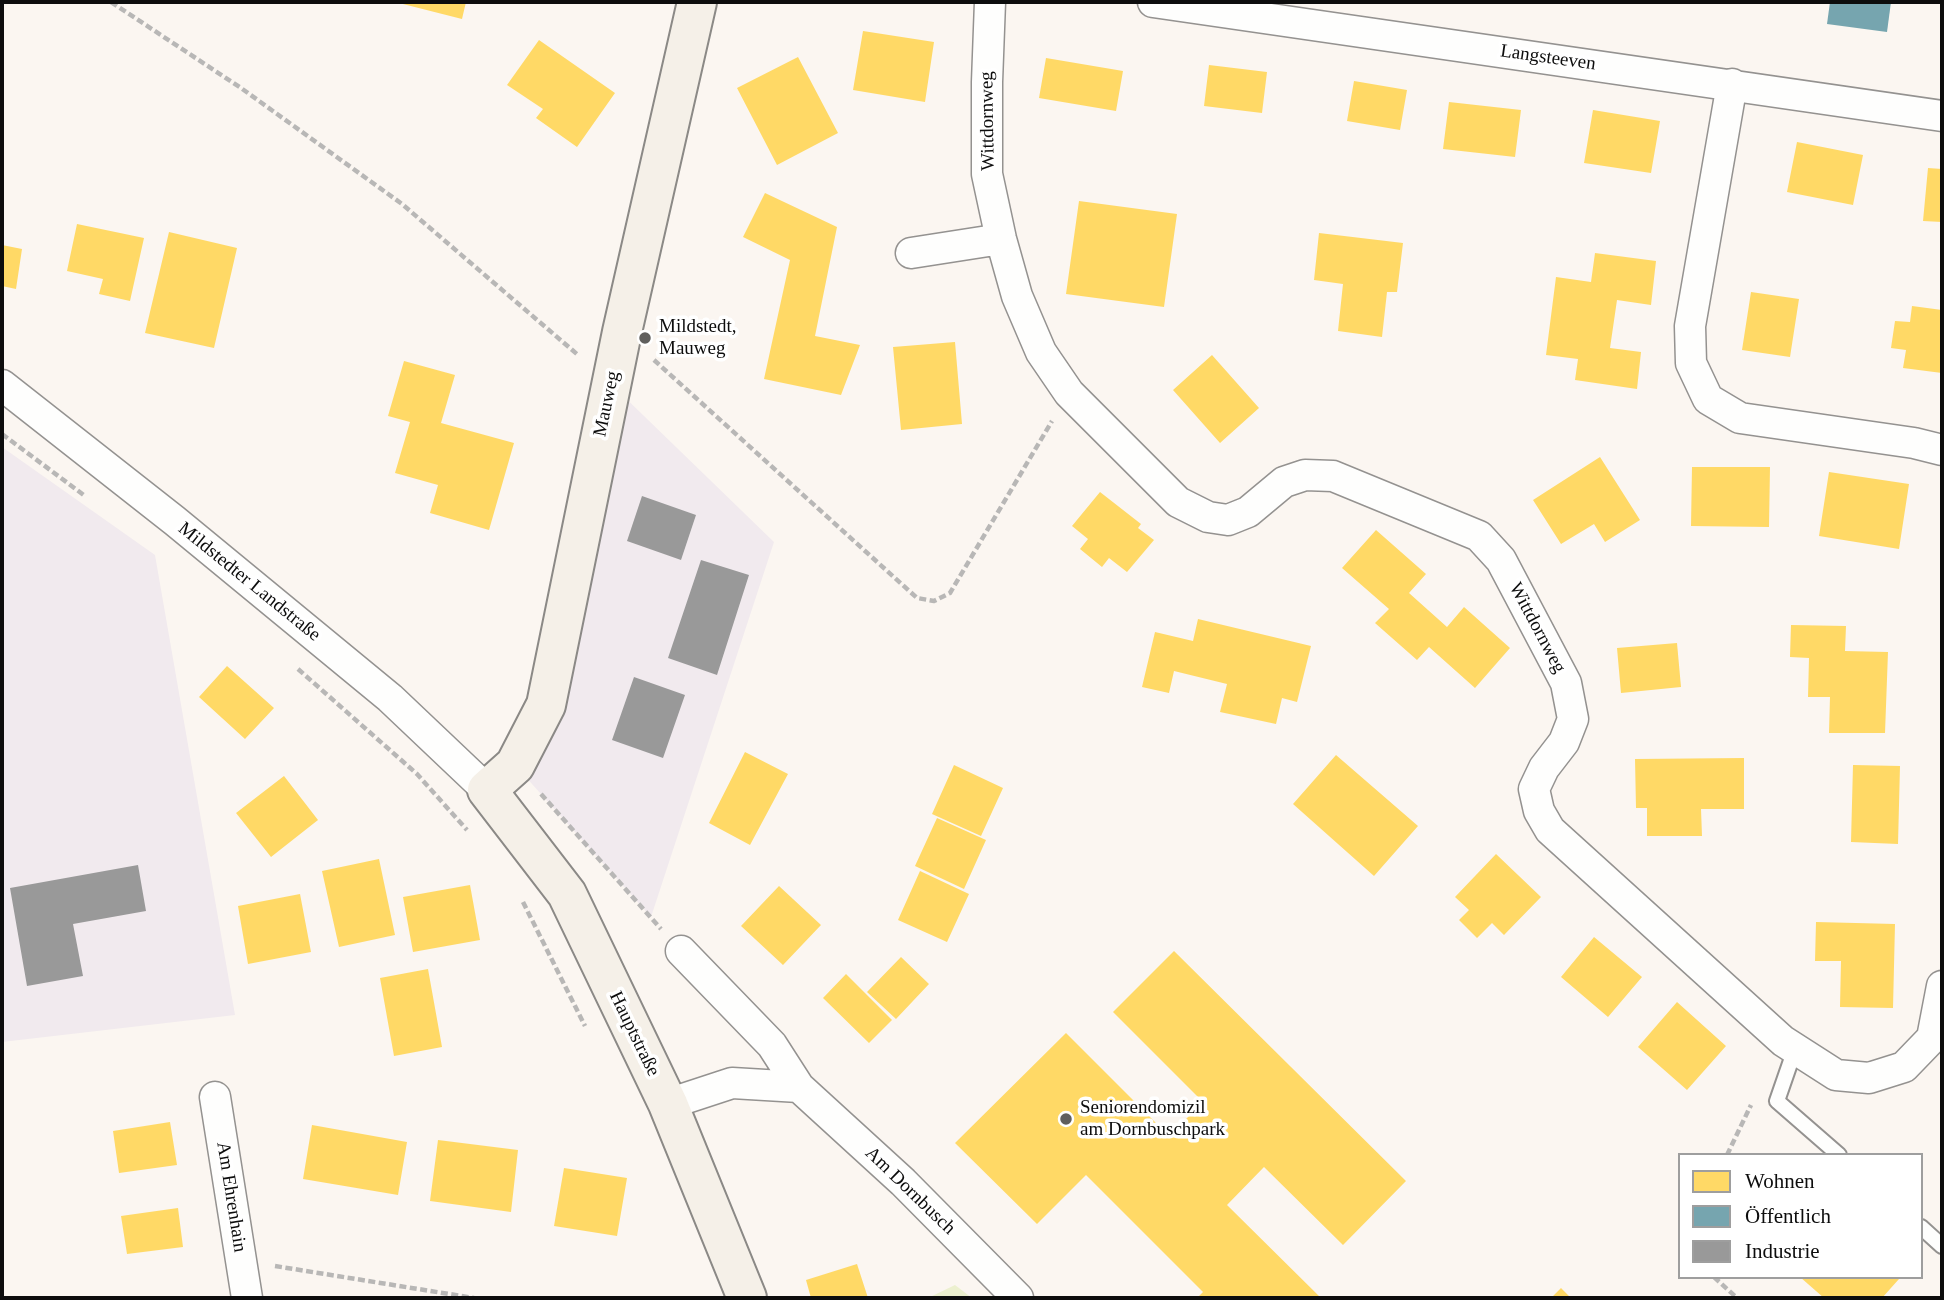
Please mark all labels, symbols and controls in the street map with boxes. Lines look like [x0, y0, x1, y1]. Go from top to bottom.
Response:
street label: Langsteeven [1499, 40, 1597, 76]
street label: Wittdornweg [976, 71, 1000, 171]
place label: Mildstedt, Mauweg [659, 316, 737, 360]
marker: Mildstedt, Mauweg [637, 330, 653, 346]
street label: Mauweg [589, 369, 625, 439]
street label: Mildstedter Landstraße [173, 518, 325, 646]
street label: Wittdornweg [1504, 579, 1570, 677]
street label: Hauptstraße [604, 988, 664, 1080]
place label: Seniorendomizil am Dornbuschpark [1080, 1097, 1225, 1141]
marker: Seniorendomizil am Dornbuschpark [1058, 1111, 1074, 1127]
street label: Am Ehrenhain [211, 1140, 251, 1254]
street label: Am Dornbusch [860, 1142, 960, 1240]
legend [1678, 1153, 1923, 1279]
text: Wohnen [1745, 1169, 1814, 1193]
text: Öffentlich [1745, 1204, 1831, 1228]
text: Industrie [1745, 1239, 1820, 1263]

